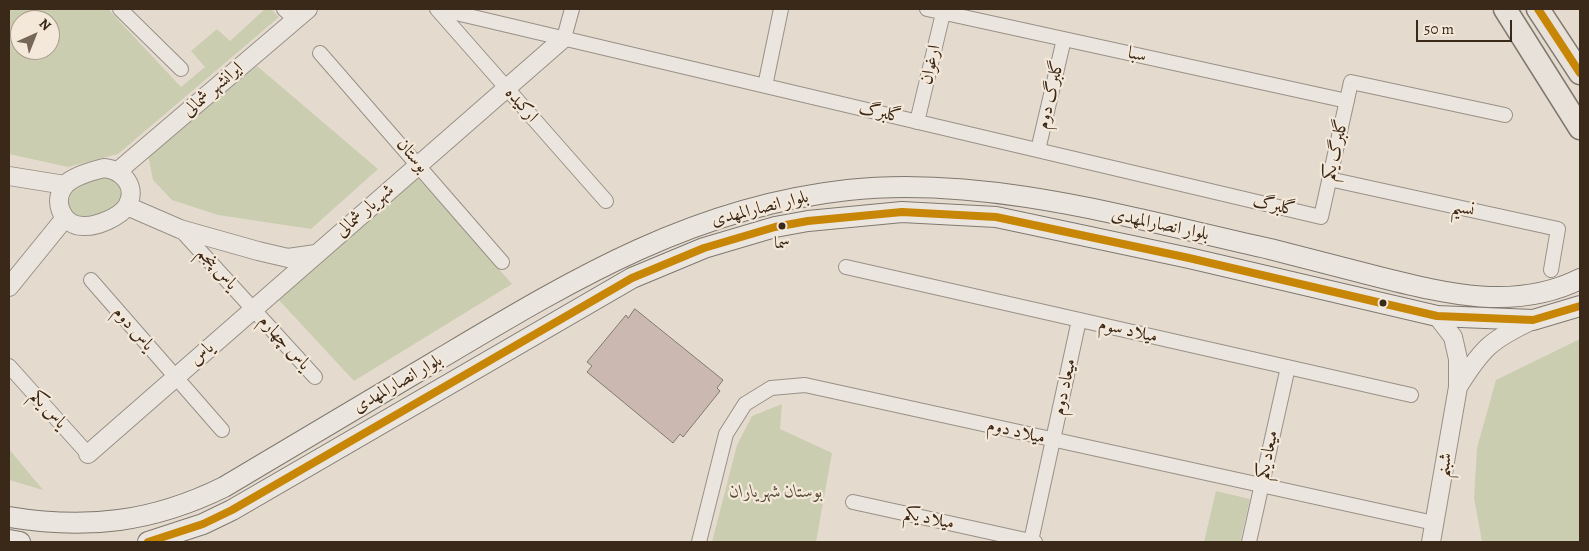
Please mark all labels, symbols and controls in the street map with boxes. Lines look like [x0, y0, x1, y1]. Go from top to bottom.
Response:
north arrow [10, 10, 60, 60]
scale bar [1419, 10, 1515, 42]
text: N [35, 14, 55, 35]
text: 50 m [1424, 19, 1454, 39]
street label: سبا [1126, 42, 1148, 68]
street label: ارغوان [916, 43, 946, 87]
street label: ایرانشهر شمالی [178, 58, 248, 122]
street label: گلبرگ دوم [1033, 59, 1069, 131]
street label: ارکیده [500, 83, 542, 127]
street label: گلبرگ [857, 98, 903, 128]
street label: گلبرگ یکم [1318, 117, 1354, 183]
street label: بوستان [391, 134, 433, 178]
street label: شهریار شمالی [331, 180, 399, 242]
street label: بلوار انصارالمهدی [709, 186, 811, 232]
street label: گلبرگ [1251, 191, 1297, 221]
street label: نسیم [1450, 196, 1476, 222]
street label: بلوار انصارالمهدی [1109, 204, 1211, 246]
marker: سما [777, 221, 787, 231]
place label: سما [774, 234, 790, 254]
street label: یاس پنجم [192, 243, 242, 295]
unlabelled marker [1378, 298, 1388, 308]
street label: یاس دوم [108, 302, 158, 356]
street label: یاس چهارم [253, 311, 315, 375]
street label: میلاد سوم [1096, 314, 1160, 348]
street label: یاس [185, 338, 219, 370]
street label: بلوار انصارالمهدی [349, 350, 447, 418]
street label: میعاد دوم [1048, 357, 1082, 417]
street label: یاس یکم [25, 386, 71, 434]
street label: میلاد دوم [985, 415, 1047, 449]
street label: میعاد یکم [1252, 428, 1284, 482]
street label: شبنم [1432, 451, 1458, 479]
park label: بوستان شهریاران [729, 482, 823, 504]
street label: میلاد یکم [902, 503, 956, 535]

